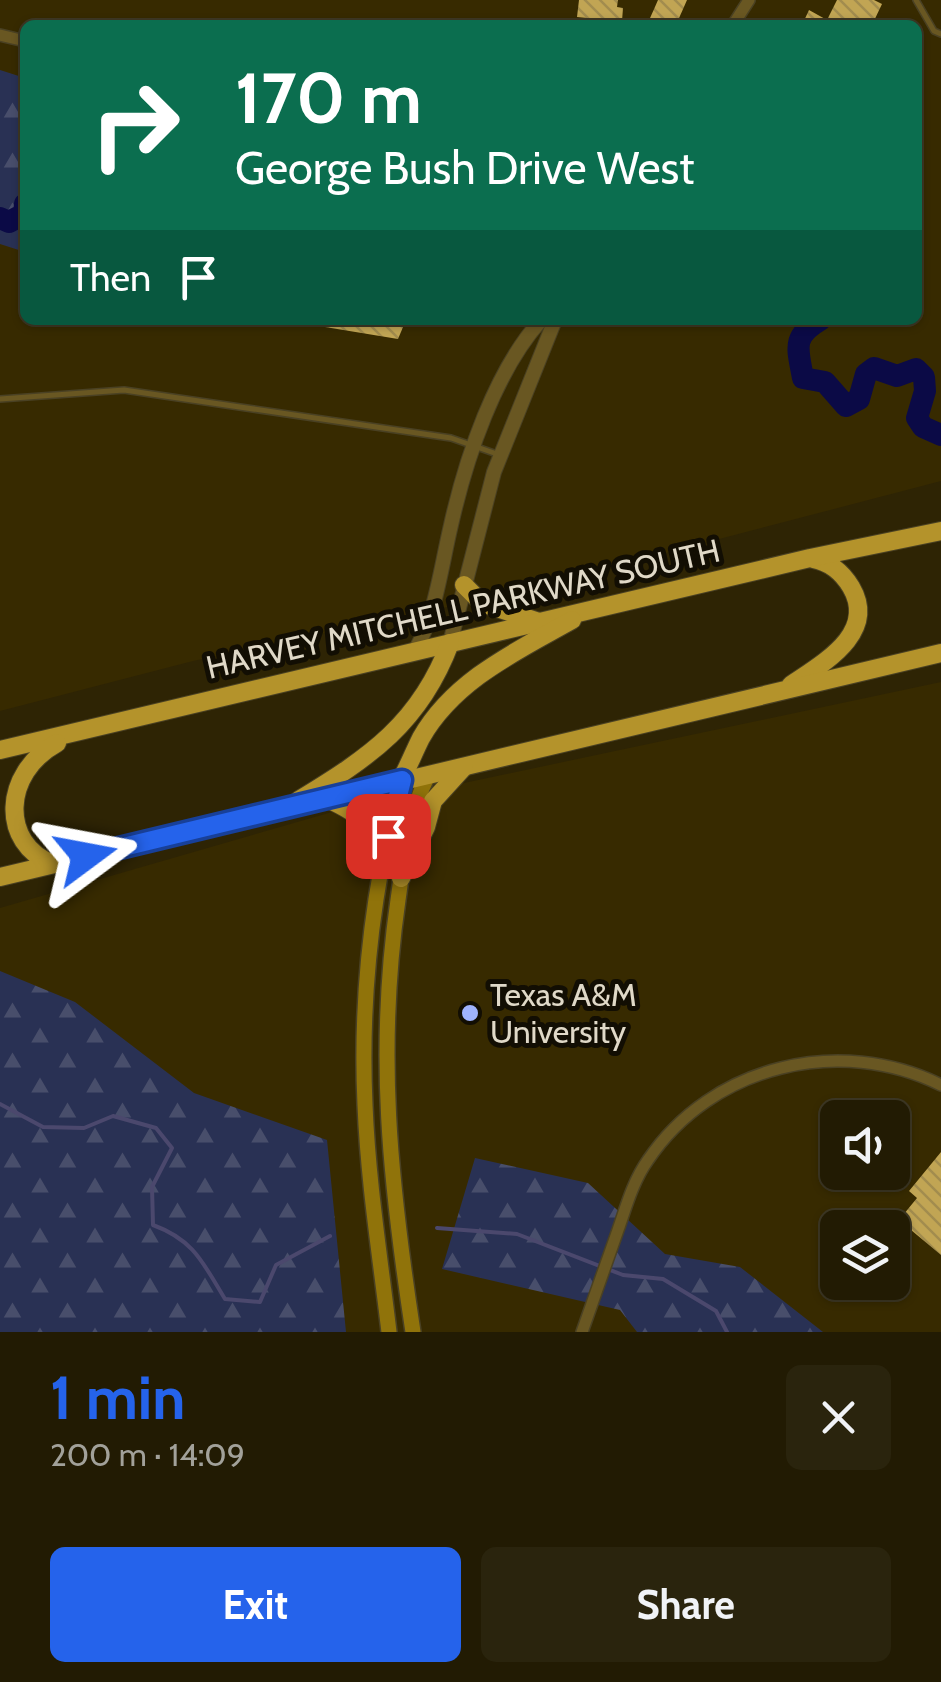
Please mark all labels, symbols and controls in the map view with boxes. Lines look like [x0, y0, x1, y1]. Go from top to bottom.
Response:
text: 170 m [235, 55, 422, 141]
icon: right [70, 60, 200, 190]
text: George Bush Drive West [235, 141, 694, 195]
icon: arrive [171, 250, 226, 305]
text: Then [70, 254, 151, 301]
street label: HARVEY MITCHELL PARKWAY SOUTH [202, 530, 724, 687]
pin [346, 794, 431, 879]
position arrow [34, 804, 138, 908]
icon: arrive [361, 809, 416, 864]
place label: Texas A&M University [490, 975, 637, 1051]
marker: Texas A&M University [459, 1002, 481, 1024]
map controls [820, 1100, 910, 1300]
button: sound [820, 1100, 910, 1190]
button: layers [820, 1210, 910, 1300]
text: 1 min [50, 1361, 185, 1434]
button: close [786, 1365, 891, 1470]
text: 200 m · 14:09 [50, 1435, 245, 1474]
button: Exit [50, 1547, 461, 1662]
button: Share [481, 1547, 891, 1662]

